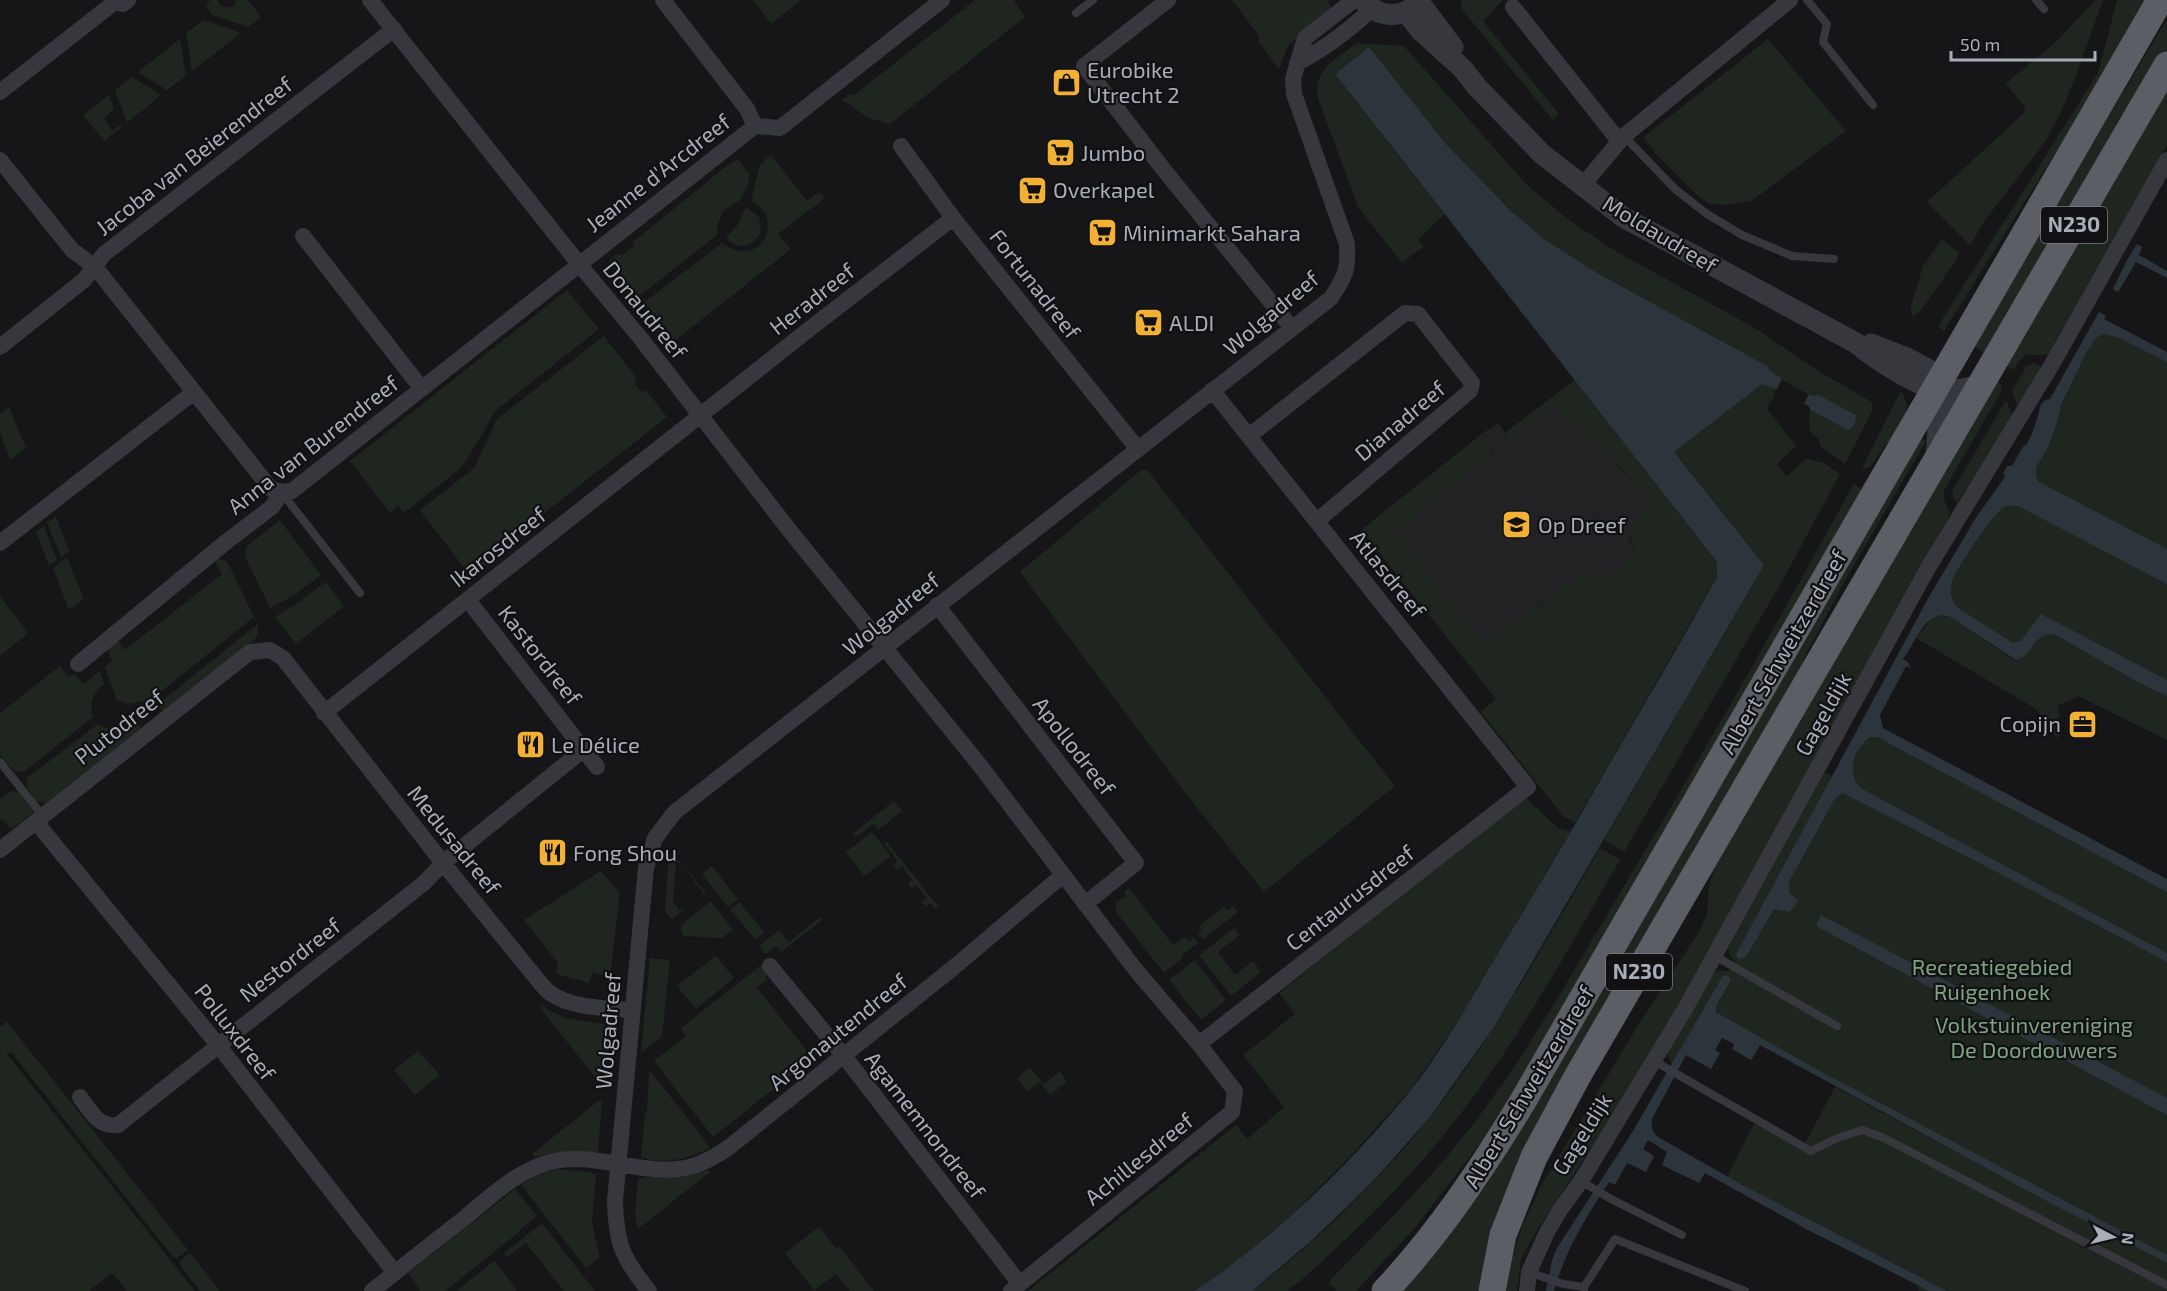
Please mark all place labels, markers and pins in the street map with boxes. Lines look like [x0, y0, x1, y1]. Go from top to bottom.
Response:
place label: Eurobike Utrecht 2 [1087, 56, 1180, 107]
shop icon: Eurobike Utrecht 2 [1050, 67, 1082, 99]
supermarket icon: Jumbo [1044, 137, 1076, 169]
place label: Jumbo [1081, 139, 1145, 165]
supermarket icon: Overkapel [1016, 174, 1048, 206]
place label: Overkapel [1053, 176, 1155, 202]
supermarket icon: Minimarkt Sahara [1086, 217, 1118, 249]
place label: Minimarkt Sahara [1123, 219, 1301, 245]
supermarket icon: ALDI [1132, 307, 1164, 339]
place label: ALDI [1169, 309, 1214, 335]
school or university icon: Op Dreef [1501, 509, 1533, 541]
place label: Op Dreef [1538, 511, 1626, 537]
office icon: Copijn [2066, 708, 2098, 740]
place label: Copijn [1999, 710, 2061, 737]
restaurant icon: Le Délice [514, 729, 546, 761]
place label: Le Délice [551, 731, 640, 757]
restaurant icon: Fong Shou [536, 837, 568, 869]
place label: Fong Shou [573, 839, 677, 865]

